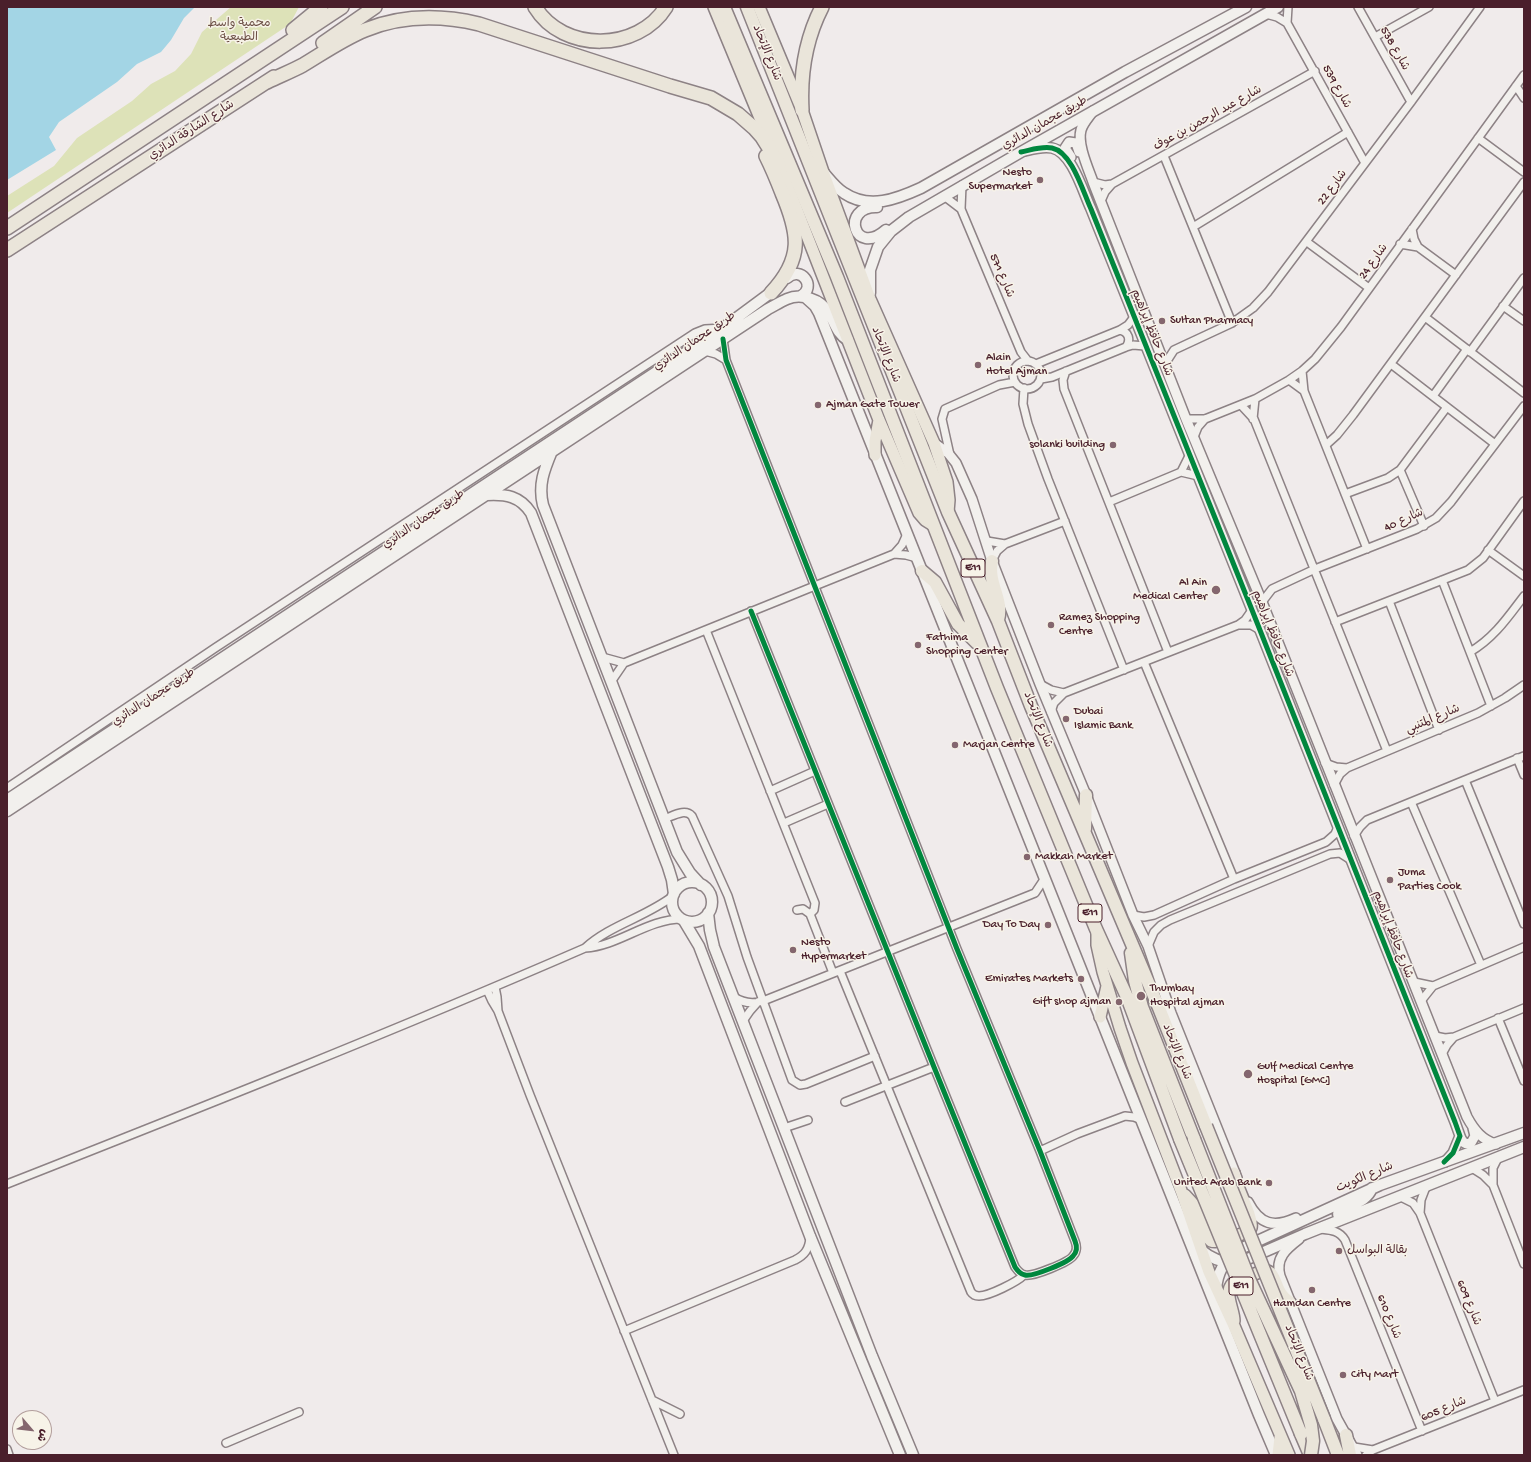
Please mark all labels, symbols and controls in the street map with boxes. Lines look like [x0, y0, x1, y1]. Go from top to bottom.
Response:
park label: محمية واسط الطبيعية [207, 17, 271, 45]
street label: شارع الإتحاد [748, 23, 784, 83]
street label: شارع 538 [1376, 25, 1412, 73]
street label: شارع 539 [1318, 63, 1354, 111]
street label: شارع عبد الرحمن بن عوف [1151, 83, 1265, 155]
street label: طريق عجمان الدائري [1000, 94, 1090, 154]
street label: شارع الشارقة الدائري [146, 98, 238, 164]
place label: Nesto Supermarket [969, 166, 1032, 194]
street label: شارع 22 [1315, 167, 1351, 209]
marker: Nesto Supermarket [1035, 175, 1045, 185]
street label: شارع 24 [1356, 241, 1392, 283]
street label: شارع 571 [985, 252, 1017, 300]
street label: شارع حافظ إبراهيم [1127, 287, 1175, 379]
street label: طريق عجمان الدائري [651, 309, 739, 375]
place label: Sultan Pharmacy [1170, 314, 1253, 328]
marker: Sultan Pharmacy [1157, 316, 1167, 326]
street label: شارع الإتحاد [867, 325, 903, 385]
place label: Alain Hotel Ajman [986, 351, 1047, 379]
marker: Alain Hotel Ajman [973, 360, 983, 370]
place label: Ajman Gate Tower [826, 398, 919, 412]
marker: Ajman Gate Tower [813, 400, 823, 410]
place label: solanki building [1029, 438, 1105, 452]
marker: solanki building [1108, 440, 1118, 450]
street label: طريق عجمان الدائري [380, 487, 468, 553]
street label: شارع 40 [1382, 506, 1426, 536]
road number: E11 [961, 559, 985, 577]
place label: Al Ain Medical Center [1133, 576, 1207, 604]
marker: Al Ain Medical Center [1210, 584, 1222, 596]
street label: شارع حافظ إبراهيم [1248, 588, 1296, 680]
place label: Ramez Shopping Centre [1059, 611, 1140, 639]
marker: Ramez Shopping Centre [1046, 620, 1056, 630]
place label: Fathima Shopping Center [926, 631, 1008, 659]
marker: Fathima Shopping Center [913, 640, 923, 650]
street label: طريق عجمان الدائري [110, 666, 198, 730]
street label: شارع الإتحاد [1019, 690, 1055, 750]
street label: شارع المتنبي [1404, 702, 1462, 738]
place label: Dubai Islamic Bank [1074, 705, 1132, 733]
marker: Dubai Islamic Bank [1061, 714, 1071, 724]
place label: Marjan Centre [963, 738, 1035, 752]
marker: Marjan Centre [950, 740, 960, 750]
place label: Makkah Market [1035, 850, 1112, 864]
marker: Makkah Market [1022, 852, 1032, 862]
place label: Juma Parties Cook [1398, 866, 1461, 894]
marker: Juma Parties Cook [1385, 875, 1395, 885]
street label: شارع حافظ إبراهيم [1369, 889, 1415, 981]
road number: E11 [1078, 904, 1102, 922]
place label: Day To Day [983, 918, 1040, 932]
marker: Day To Day [1043, 920, 1053, 930]
place label: Nesto Hypermarket [801, 936, 866, 964]
marker: Nesto Hypermarket [788, 945, 798, 955]
place label: Emirates Markets [985, 972, 1073, 986]
marker: Emirates Markets [1076, 974, 1086, 984]
place label: Thumbay Hospital ajman [1150, 982, 1224, 1010]
marker: Thumbay Hospital ajman [1135, 990, 1147, 1002]
place label: Gift shop ajman [1033, 995, 1111, 1009]
marker: Gift shop ajman [1114, 997, 1124, 1007]
street label: شارع الإتحاد [1158, 1022, 1194, 1082]
place label: Gulf Medical Centre Hospital [GMC] [1257, 1060, 1353, 1088]
marker: Gulf Medical Centre Hospital [GMC] [1242, 1068, 1254, 1080]
street label: شارع الكويت [1334, 1160, 1396, 1196]
place label: United Arab Bank [1174, 1176, 1261, 1190]
marker: United Arab Bank [1264, 1178, 1274, 1188]
place label: بقالة البواسل [1347, 1244, 1408, 1258]
marker: بقالة البواسل [1334, 1246, 1344, 1256]
road number: E11 [1229, 1277, 1253, 1295]
street label: شارع 609 [1452, 1278, 1484, 1328]
marker: Hamdan Centre [1307, 1285, 1317, 1295]
street label: شارع 610 [1373, 1293, 1403, 1341]
place label: Hamdan Centre [1273, 1297, 1351, 1311]
street label: شارع الإتحاد [1280, 1323, 1316, 1383]
place label: City Mart [1351, 1368, 1398, 1382]
marker: City Mart [1338, 1370, 1348, 1380]
street label: شارع 605 [1419, 1394, 1469, 1426]
north arrow [12, 1410, 52, 1450]
text: ش [34, 1427, 50, 1443]

